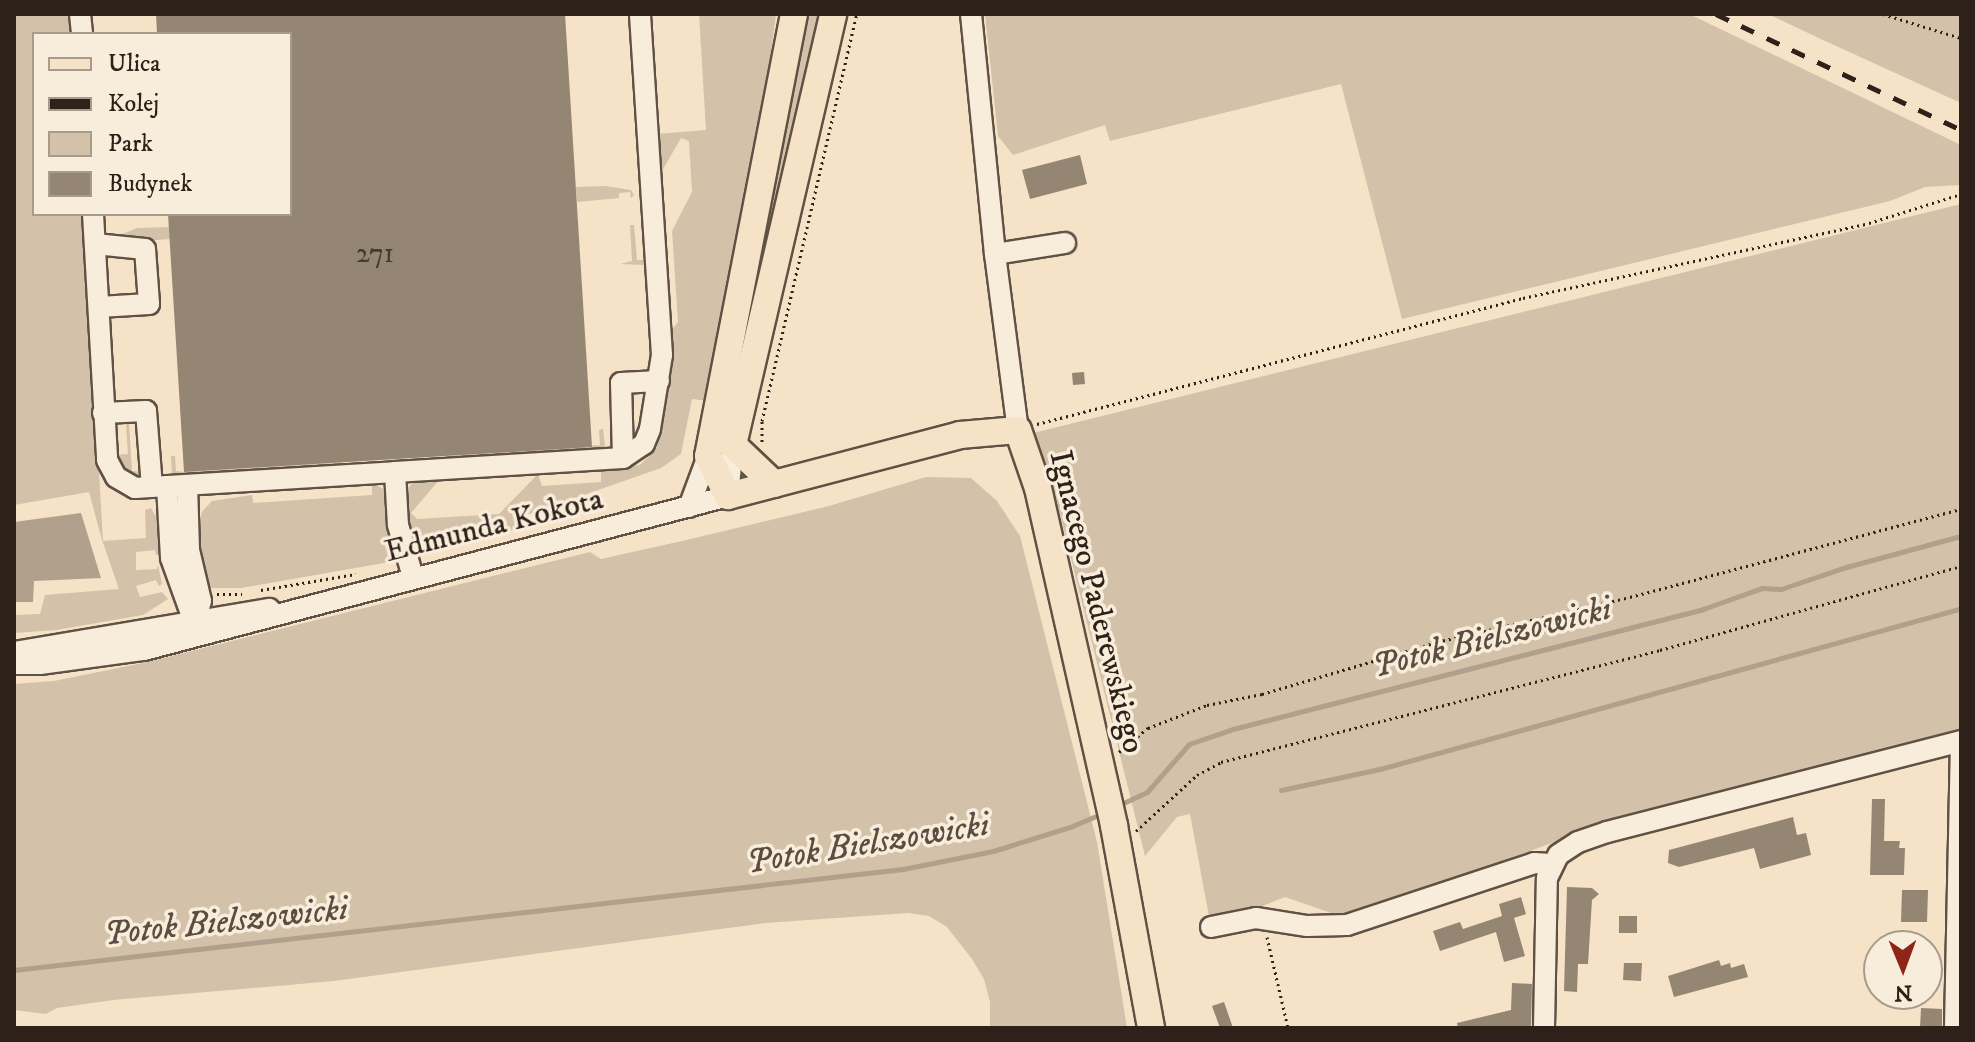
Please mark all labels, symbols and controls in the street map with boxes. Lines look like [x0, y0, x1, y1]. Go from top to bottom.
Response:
legend [32, 32, 292, 216]
text: Ulica [108, 49, 161, 79]
text: Kolej [108, 89, 159, 119]
text: Park [108, 129, 153, 159]
text: Budynek [108, 169, 192, 199]
house number: 271 [356, 237, 394, 271]
street label: Ignacego Paderewskiego [1040, 447, 1152, 757]
street label: Edmunda Kokota [381, 480, 607, 572]
water label: Potok Bielszowicki [1368, 589, 1616, 687]
water label: Potok Bielszowicki [744, 805, 992, 883]
water label: Potok Bielszowicki [102, 889, 350, 955]
north arrow [1863, 930, 1943, 1010]
text: N [1894, 979, 1913, 1006]

